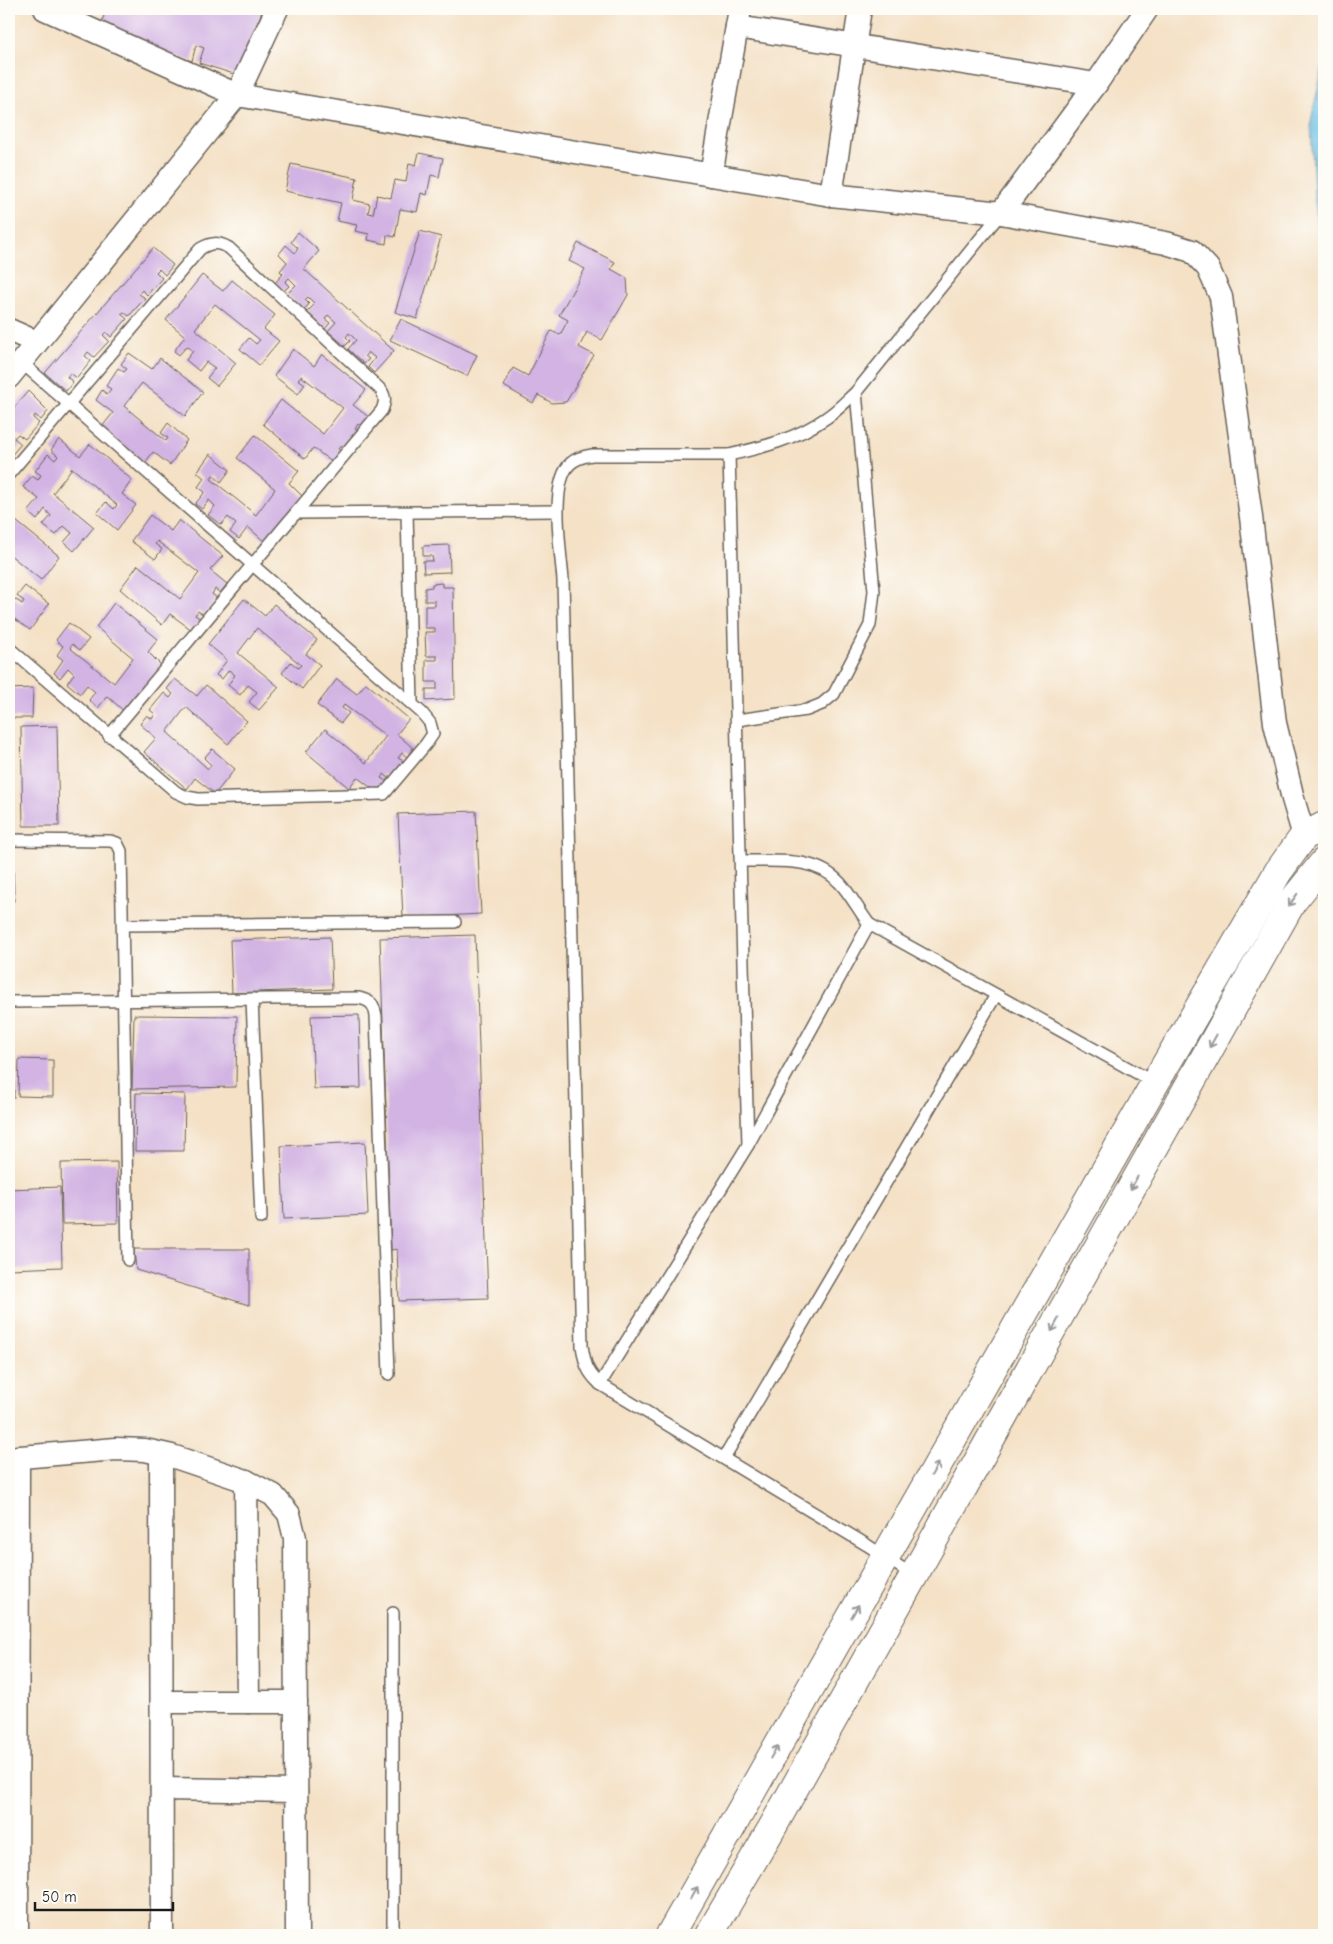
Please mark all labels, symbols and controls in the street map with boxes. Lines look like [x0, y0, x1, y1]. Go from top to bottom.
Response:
one-way arrow [1288, 893, 1299, 906]
one-way arrow [1208, 1034, 1218, 1048]
one-way arrow [1129, 1175, 1138, 1190]
one-way arrow [1049, 1317, 1059, 1331]
one-way arrow [931, 1463, 941, 1477]
one-way arrow [850, 1603, 860, 1618]
one-way arrow [770, 1745, 780, 1759]
scale bar [35, 1879, 172, 1911]
one-way arrow [689, 1886, 699, 1900]
text: 50 m [42, 1888, 77, 1906]

